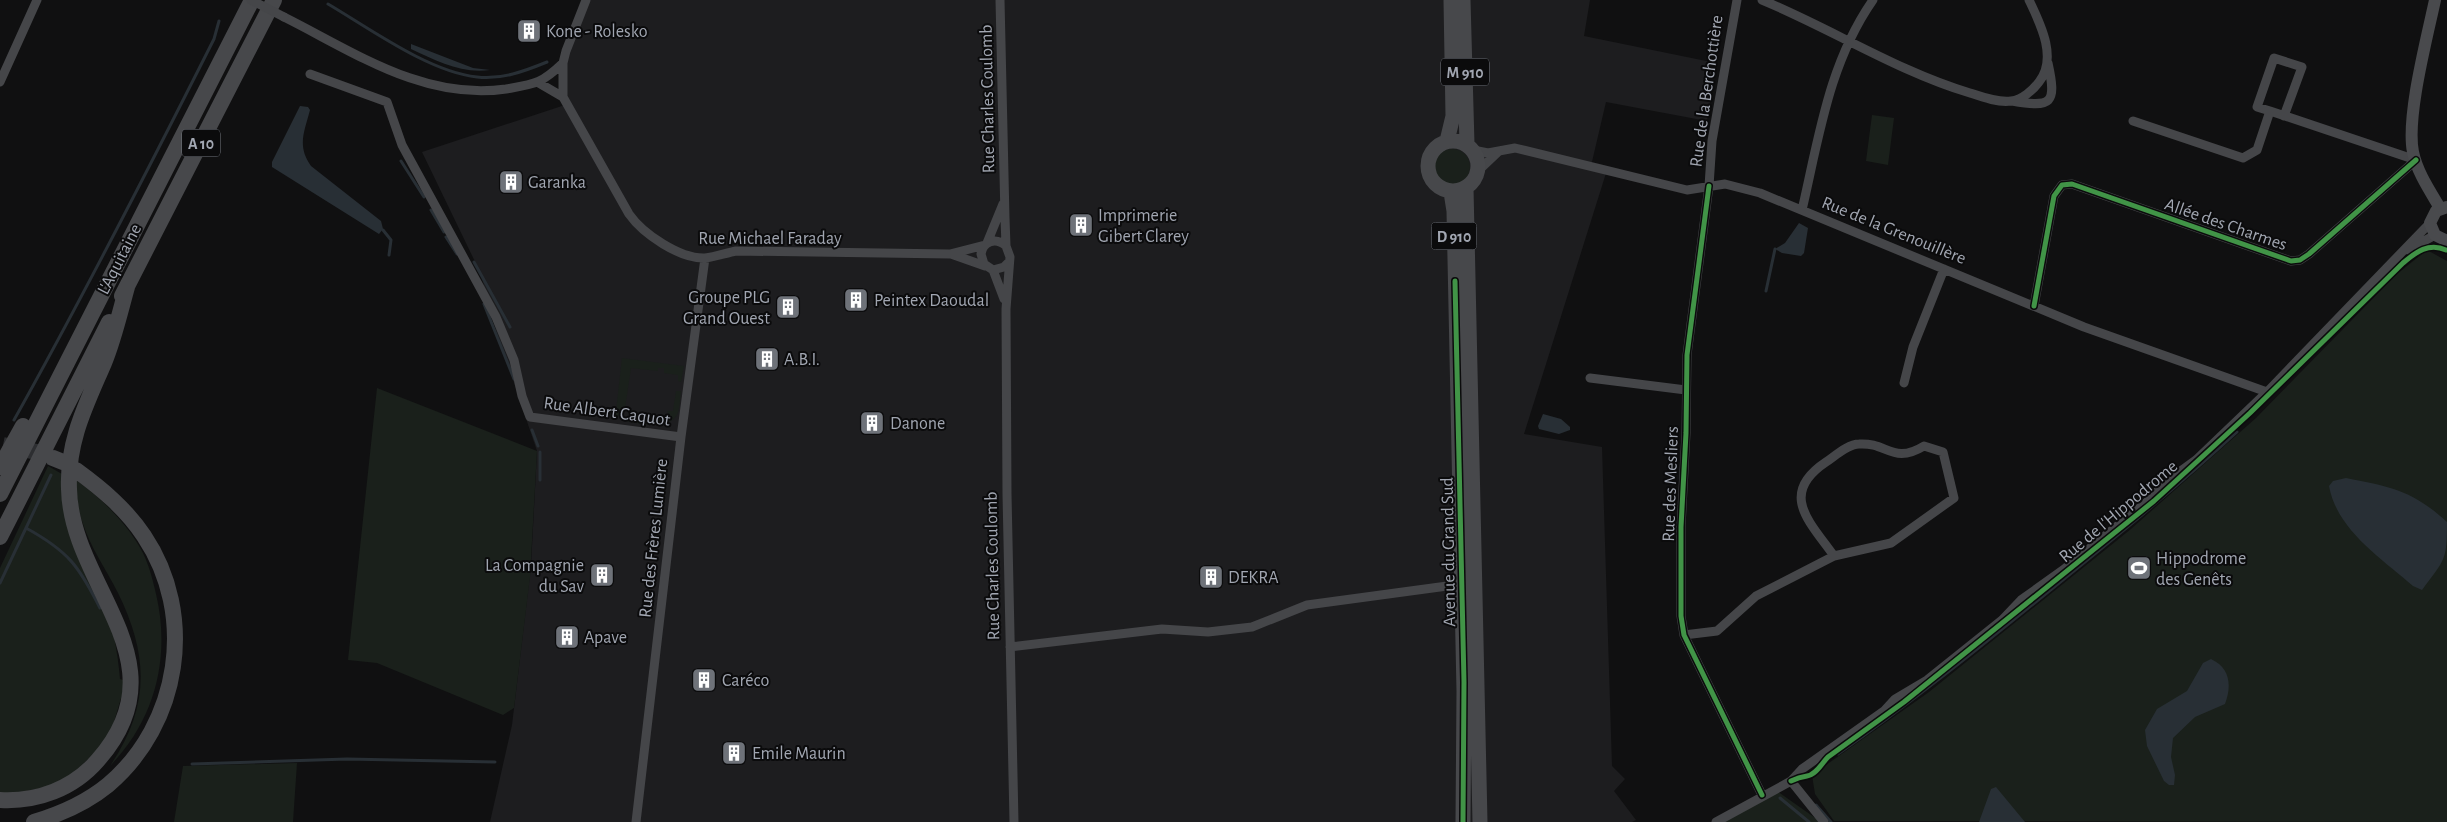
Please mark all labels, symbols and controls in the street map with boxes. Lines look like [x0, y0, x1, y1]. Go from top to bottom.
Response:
street label: Rue de la Berchottière [1687, 14, 1727, 168]
building icon: Kone - Rolesko [516, 18, 542, 44]
place label: Kone - Rolesko [546, 23, 648, 41]
street label: Rue Charles Coulomb [978, 24, 998, 174]
road number: M 910 [1441, 58, 1489, 86]
road number: A 10 [182, 130, 220, 156]
building icon: Garanka [498, 169, 524, 195]
place label: Garanka [528, 174, 586, 192]
street label: Rue de la Grenouillère [1819, 194, 1968, 268]
street label: Allée des Charmes [2162, 196, 2289, 254]
place label: Imprimerie Gibert Clarey [1098, 207, 1189, 246]
building icon: Imprimerie Gibert Clarey [1068, 212, 1094, 238]
street label: L'Aquitaine [95, 221, 145, 298]
road number: D 910 [1432, 222, 1476, 250]
street label: Rue Michael Faraday [698, 230, 842, 248]
building icon: Peintex Daoudal [843, 287, 869, 313]
place label: Groupe PLG Grand Ouest [683, 289, 770, 328]
place label: Peintex Daoudal [874, 292, 989, 310]
building icon: Groupe PLG Grand Ouest [775, 294, 801, 320]
building icon: A.B.I. [754, 346, 780, 372]
place label: A.B.I. [784, 351, 820, 369]
street label: Rue Albert Caquot [542, 394, 672, 430]
building icon: Danone [859, 410, 885, 436]
place label: Danone [890, 415, 945, 433]
street label: Rue des Mesliers [1660, 426, 1682, 542]
street label: Rue de l'Hippodrome [2056, 457, 2181, 566]
street label: Rue des Frères Lumière [637, 458, 671, 619]
street label: Avenue du Grand Sud [1439, 477, 1459, 627]
street label: Rue Charles Coulomb [983, 491, 1003, 641]
place label: Hippodrome des Genêts [2156, 550, 2246, 589]
sports icon: Hippodrome des Genêts [2126, 555, 2152, 581]
place label: La Compagnie du Sav [485, 557, 584, 596]
building icon: La Compagnie du Sav [589, 562, 615, 588]
building icon: DEKRA [1198, 564, 1224, 590]
place label: DEKRA [1228, 569, 1279, 587]
building icon: Apave [554, 624, 580, 650]
place label: Apave [584, 629, 627, 647]
building icon: Caréco [691, 667, 717, 693]
place label: Caréco [722, 672, 770, 690]
building icon: Emile Maurin [721, 740, 747, 766]
place label: Emile Maurin [752, 745, 846, 763]

